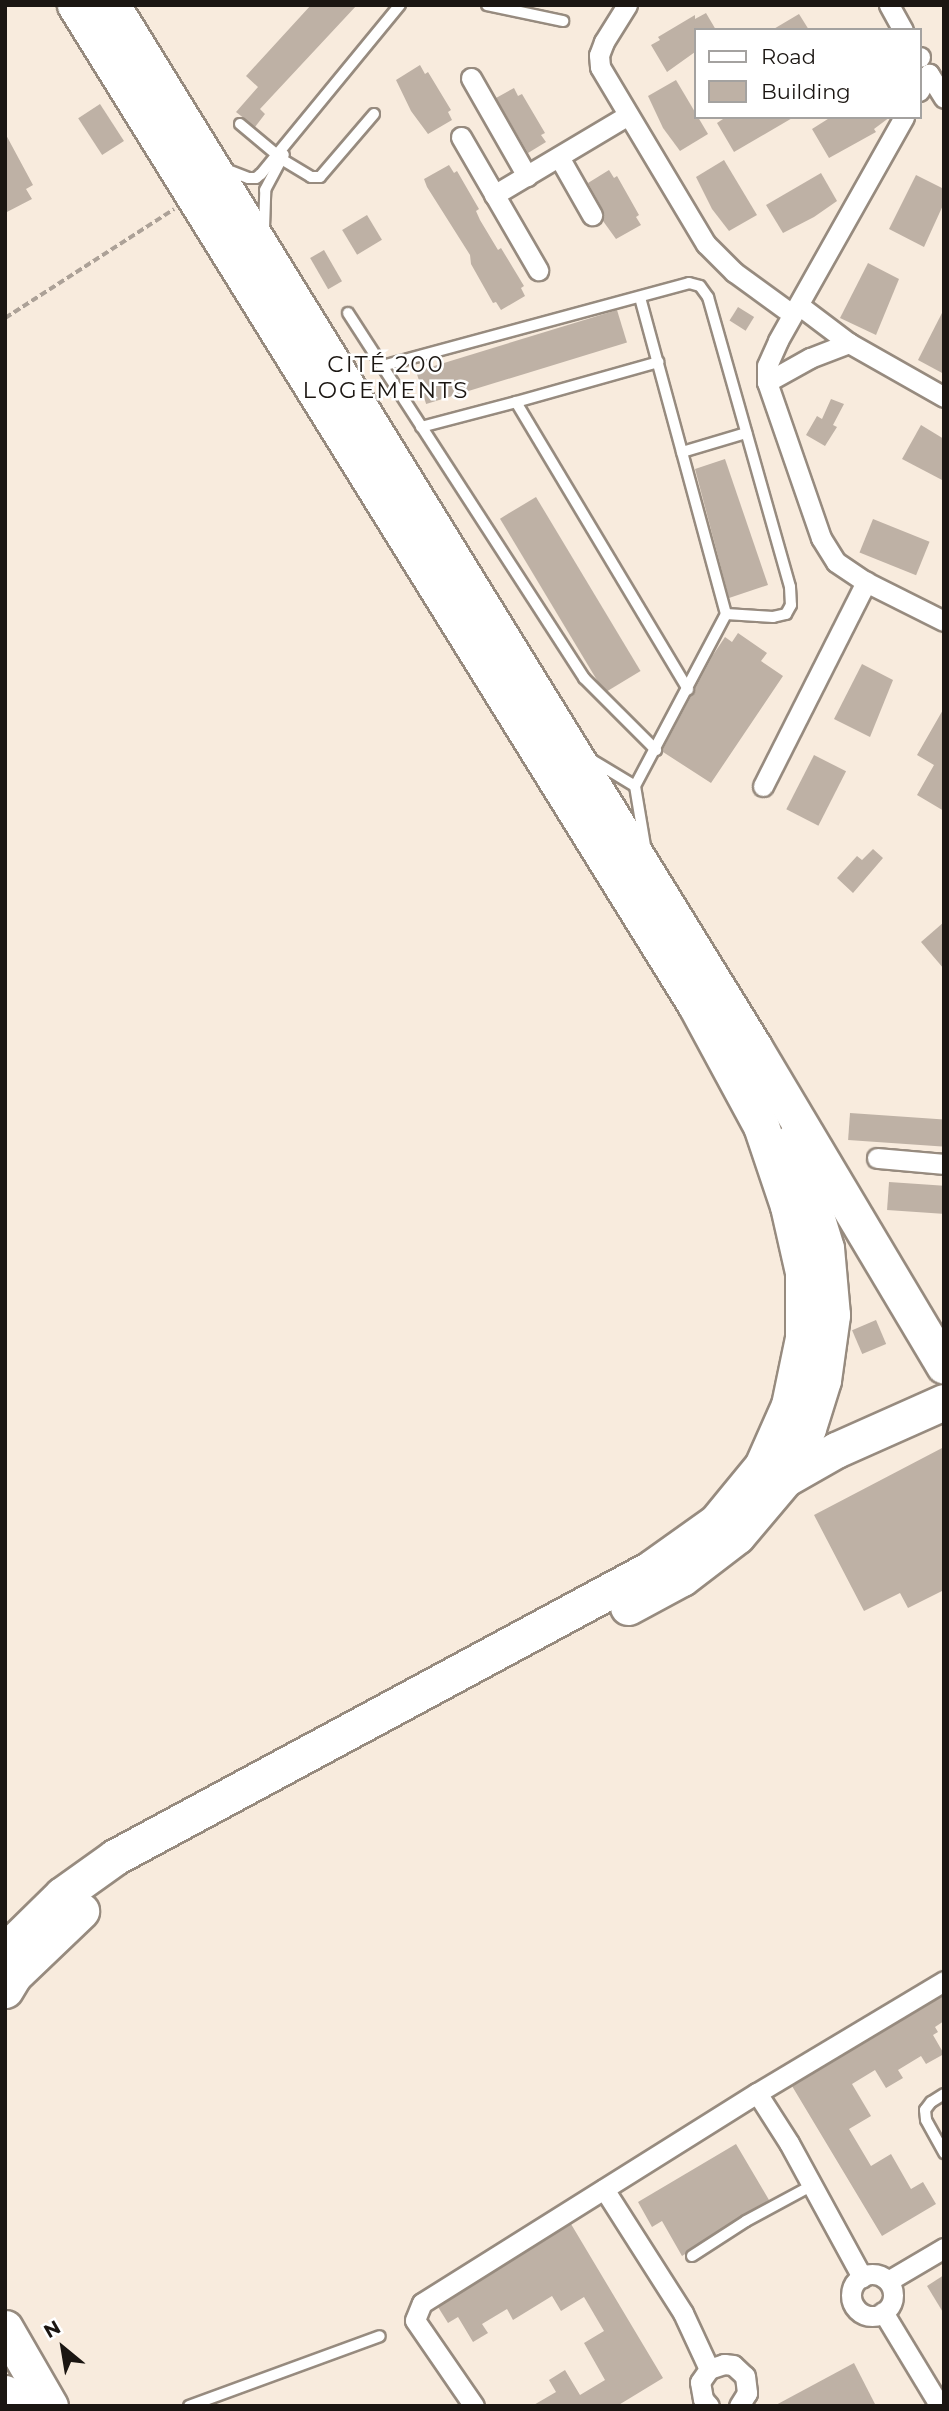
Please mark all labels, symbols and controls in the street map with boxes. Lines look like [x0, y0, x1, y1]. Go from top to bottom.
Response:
legend [694, 28, 921, 119]
text: Road [761, 44, 816, 69]
text: Building [761, 79, 851, 104]
district label: CITÉ 200 LOGEMENTS [304, 350, 468, 404]
north arrow [28, 2313, 98, 2383]
text: N [40, 2316, 65, 2343]

